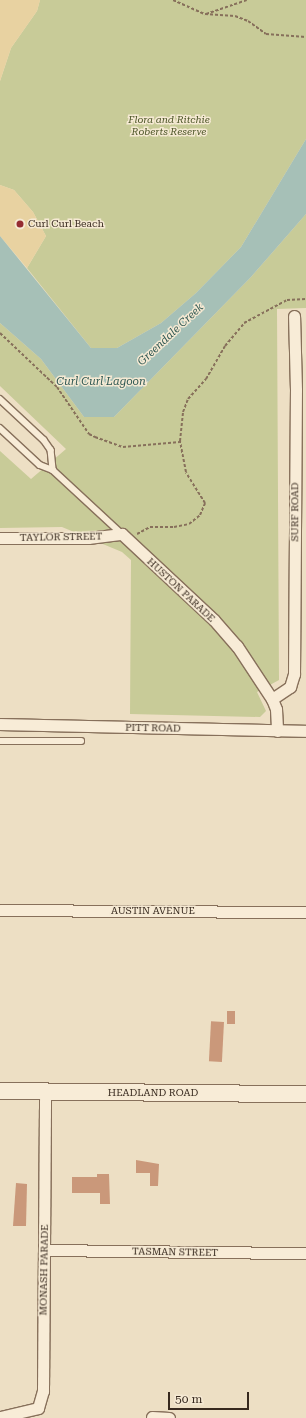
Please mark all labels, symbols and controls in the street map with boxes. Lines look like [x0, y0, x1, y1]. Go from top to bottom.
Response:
park label: Flora and Ritchie Roberts Reserve [128, 113, 210, 136]
place label: Curl Curl Beach [28, 218, 104, 230]
marker: Curl Curl Beach [15, 219, 25, 229]
water label: Greendale Creek [135, 301, 207, 369]
water label: Curl Curl Lagoon [56, 375, 146, 389]
street label: SURF ROAD [289, 483, 301, 541]
street label: TAYLOR STREET [20, 530, 102, 544]
street label: HUSTON PARADE [145, 555, 217, 625]
street label: PITT ROAD [125, 722, 181, 734]
street label: AUSTIN AVENUE [111, 905, 195, 917]
street label: HEADLAND ROAD [108, 1087, 198, 1099]
street label: MONASH PARADE [37, 1224, 51, 1316]
street label: TASMAN STREET [132, 1245, 218, 1259]
scale bar [170, 1384, 251, 1410]
text: 50 m [175, 1392, 202, 1406]

